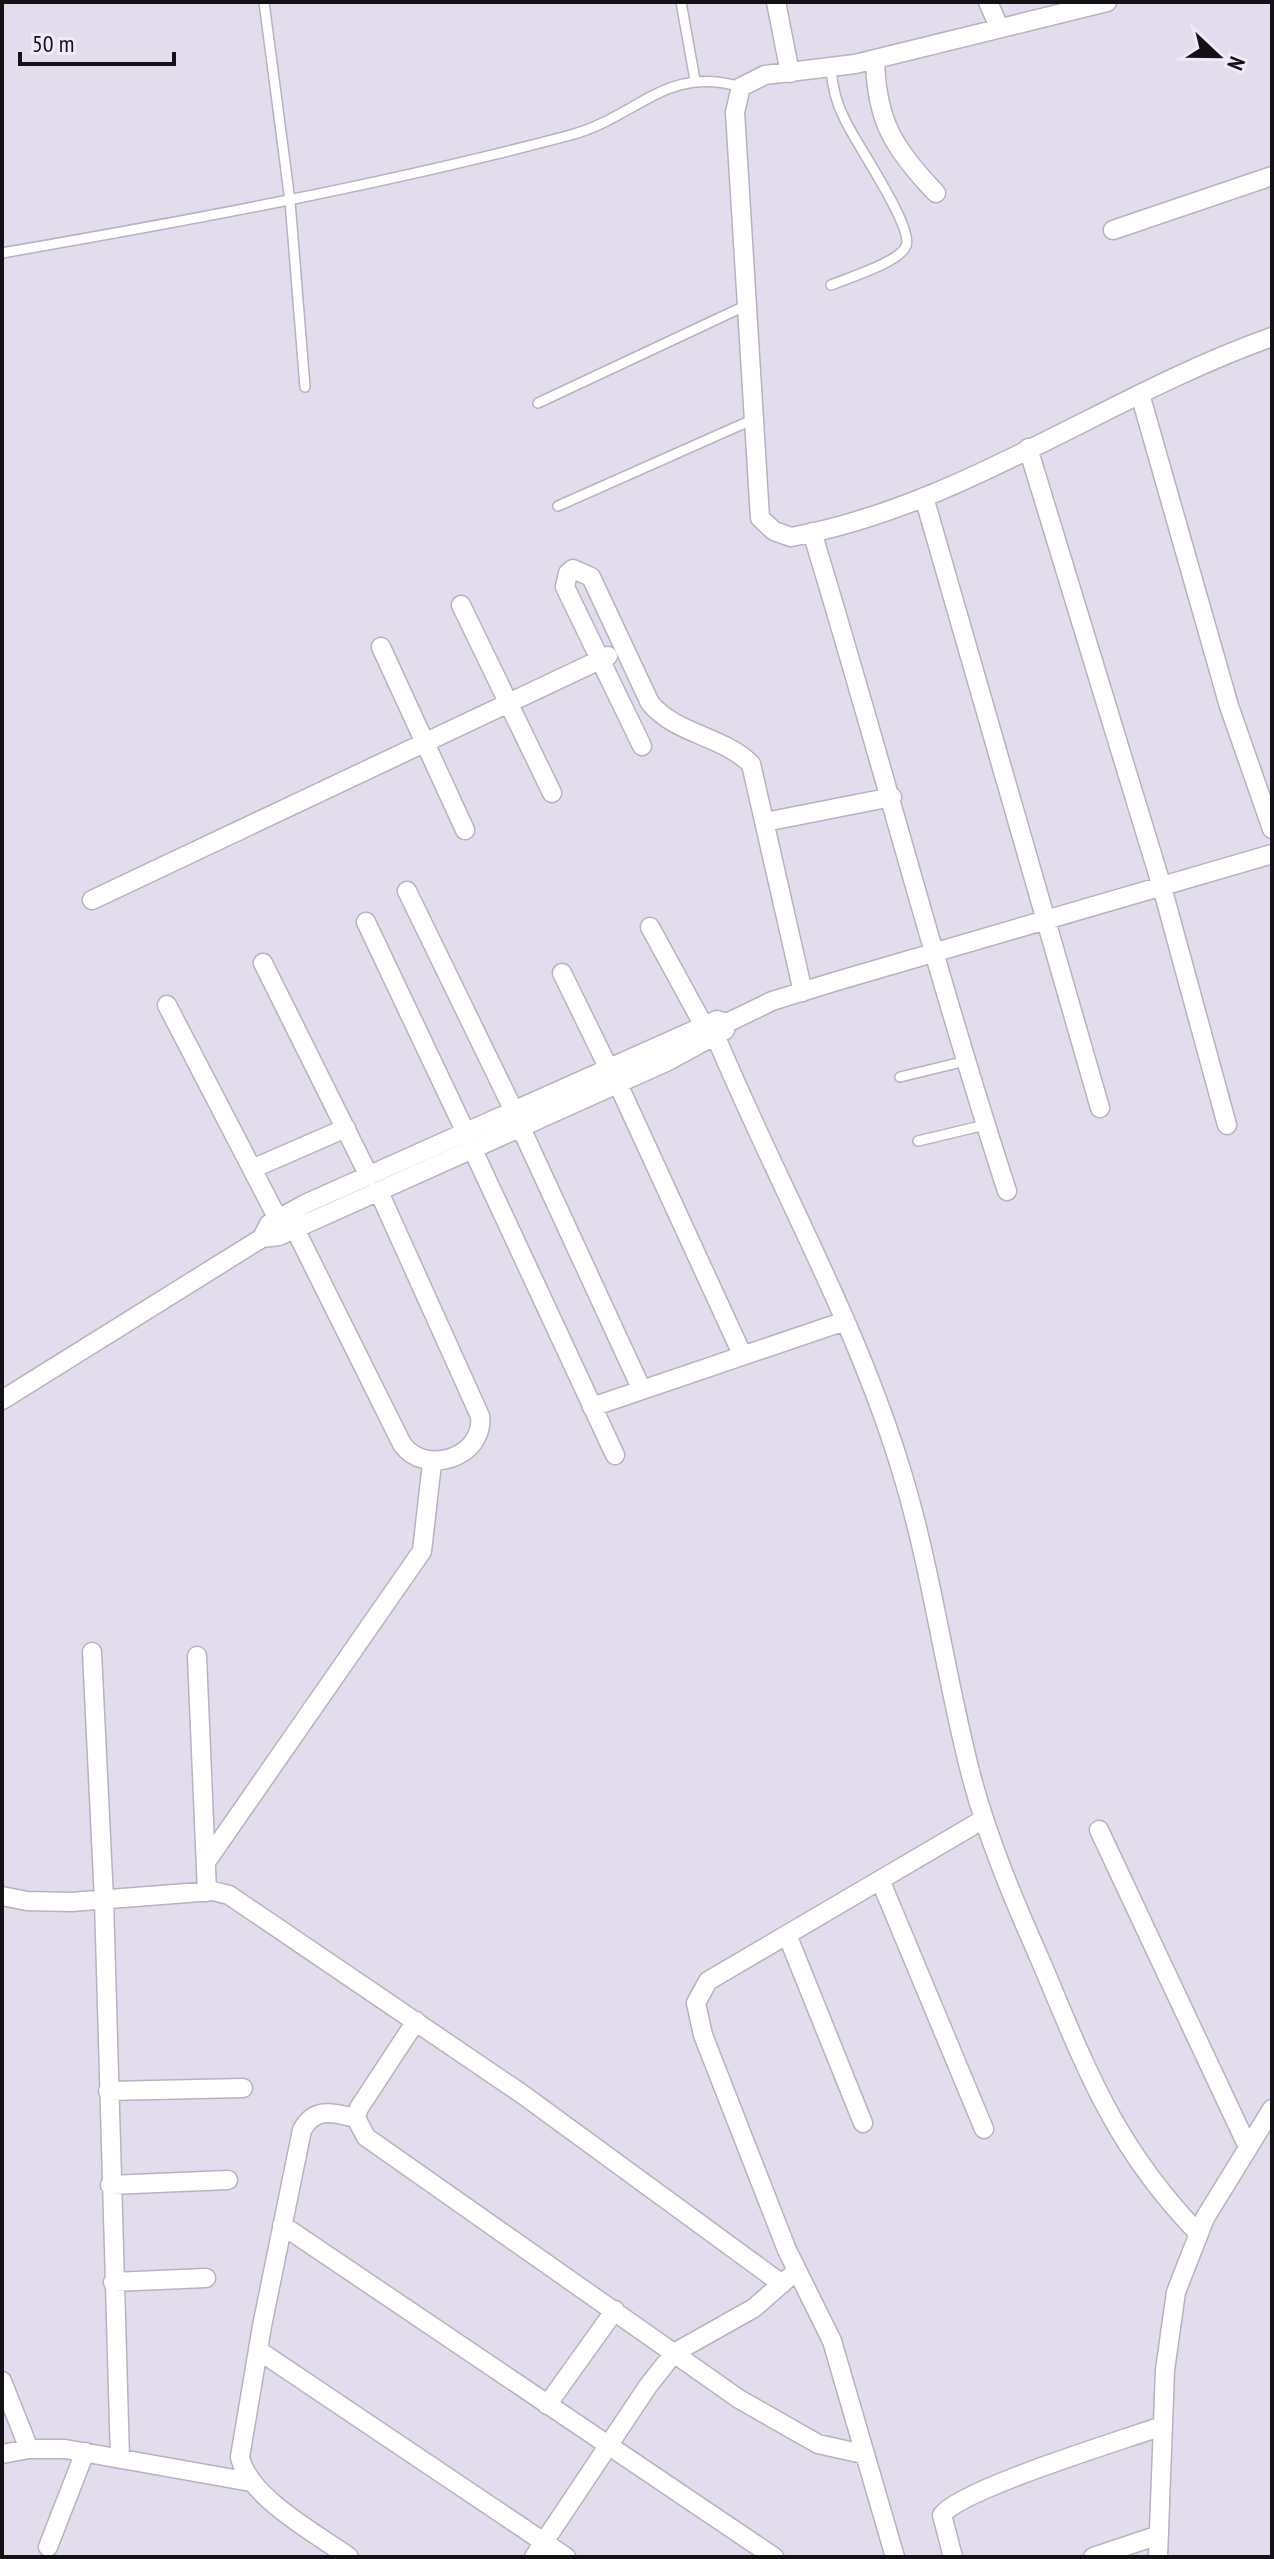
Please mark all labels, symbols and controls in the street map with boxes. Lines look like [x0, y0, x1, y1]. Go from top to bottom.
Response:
scale bar [20, 16, 174, 66]
north arrow [1178, 16, 1258, 96]
text: 50 m [32, 28, 74, 59]
text: N [1221, 53, 1252, 74]

